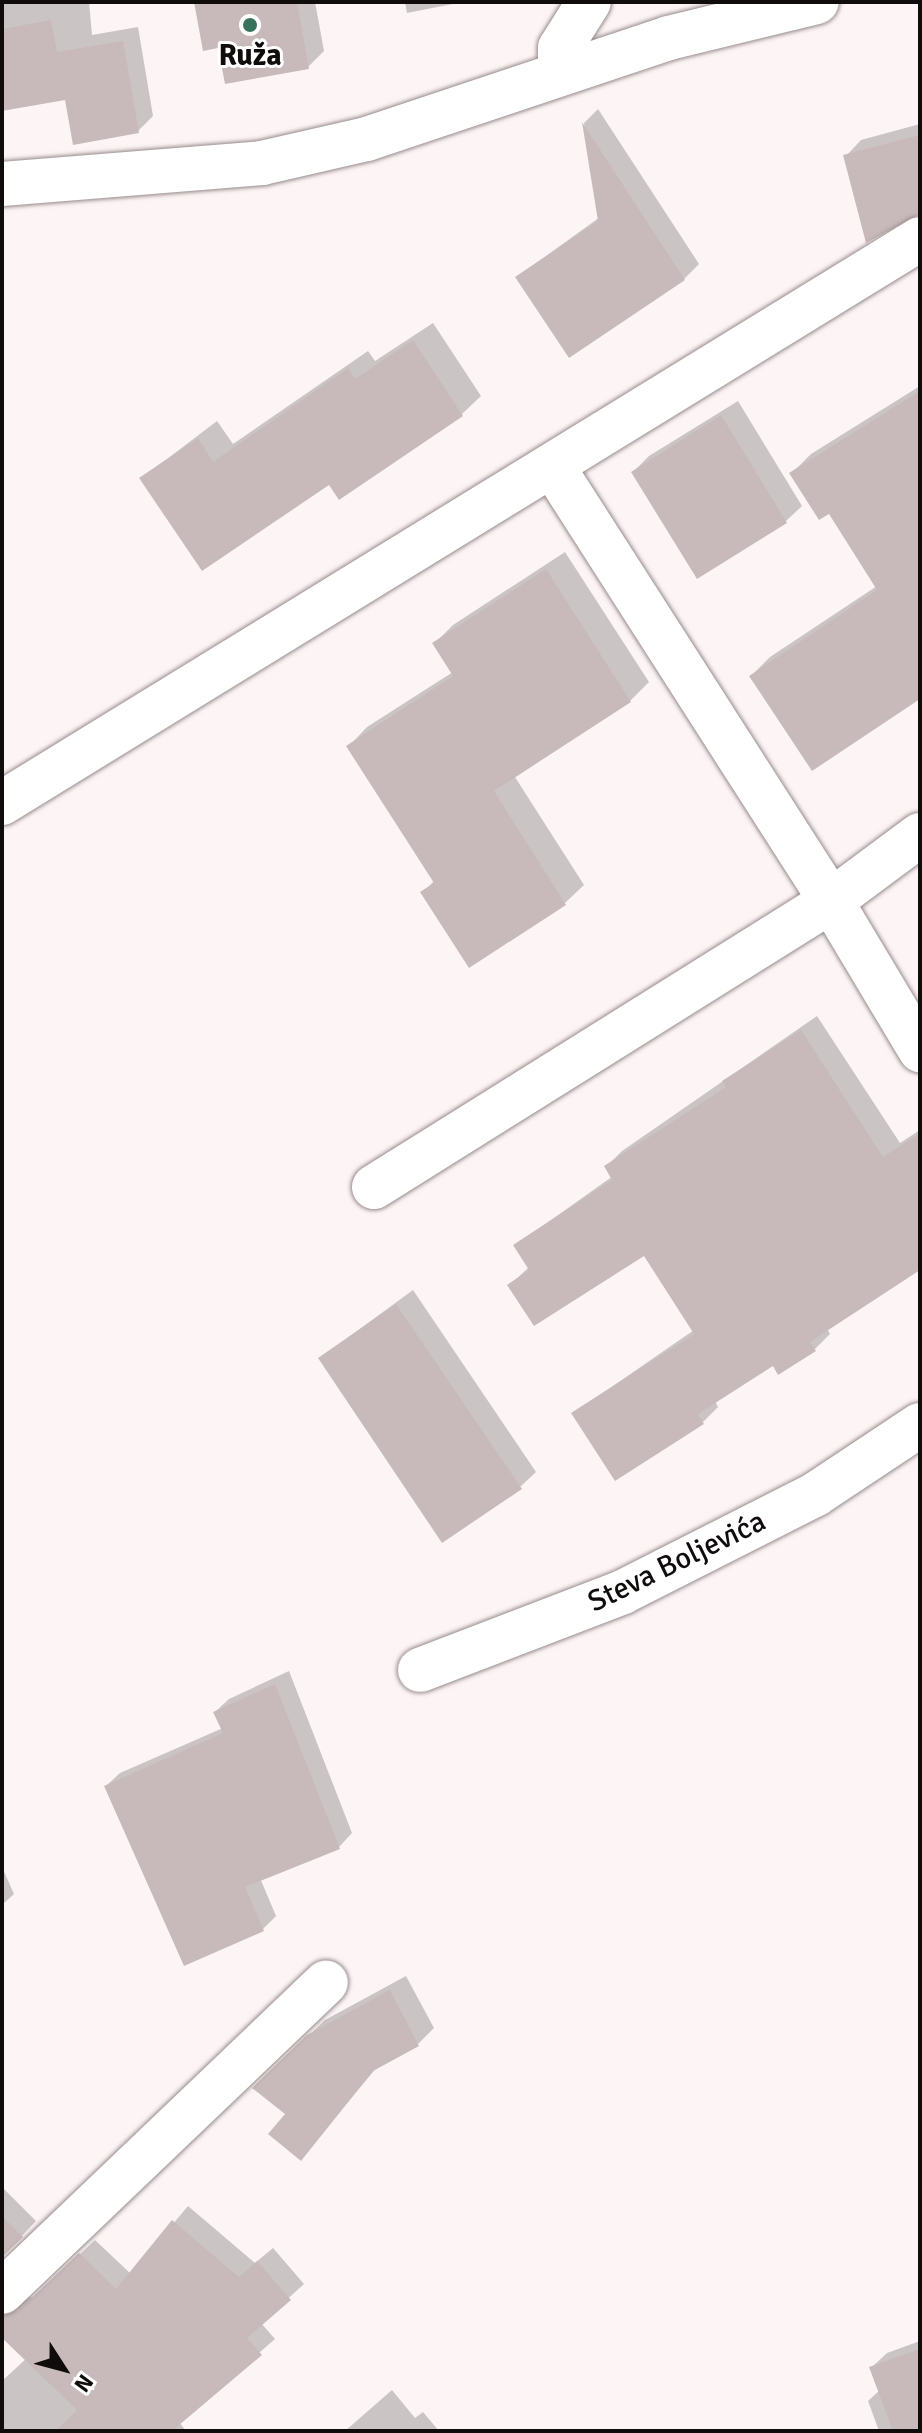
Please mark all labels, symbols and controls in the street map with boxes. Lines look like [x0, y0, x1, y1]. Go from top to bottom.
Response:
marker: Ruža [241, 16, 259, 34]
place label: Ruža [218, 38, 282, 74]
street label: Steva Boljevića [582, 1503, 772, 1621]
north arrow [24, 2329, 104, 2409]
text: N [68, 2369, 99, 2398]

